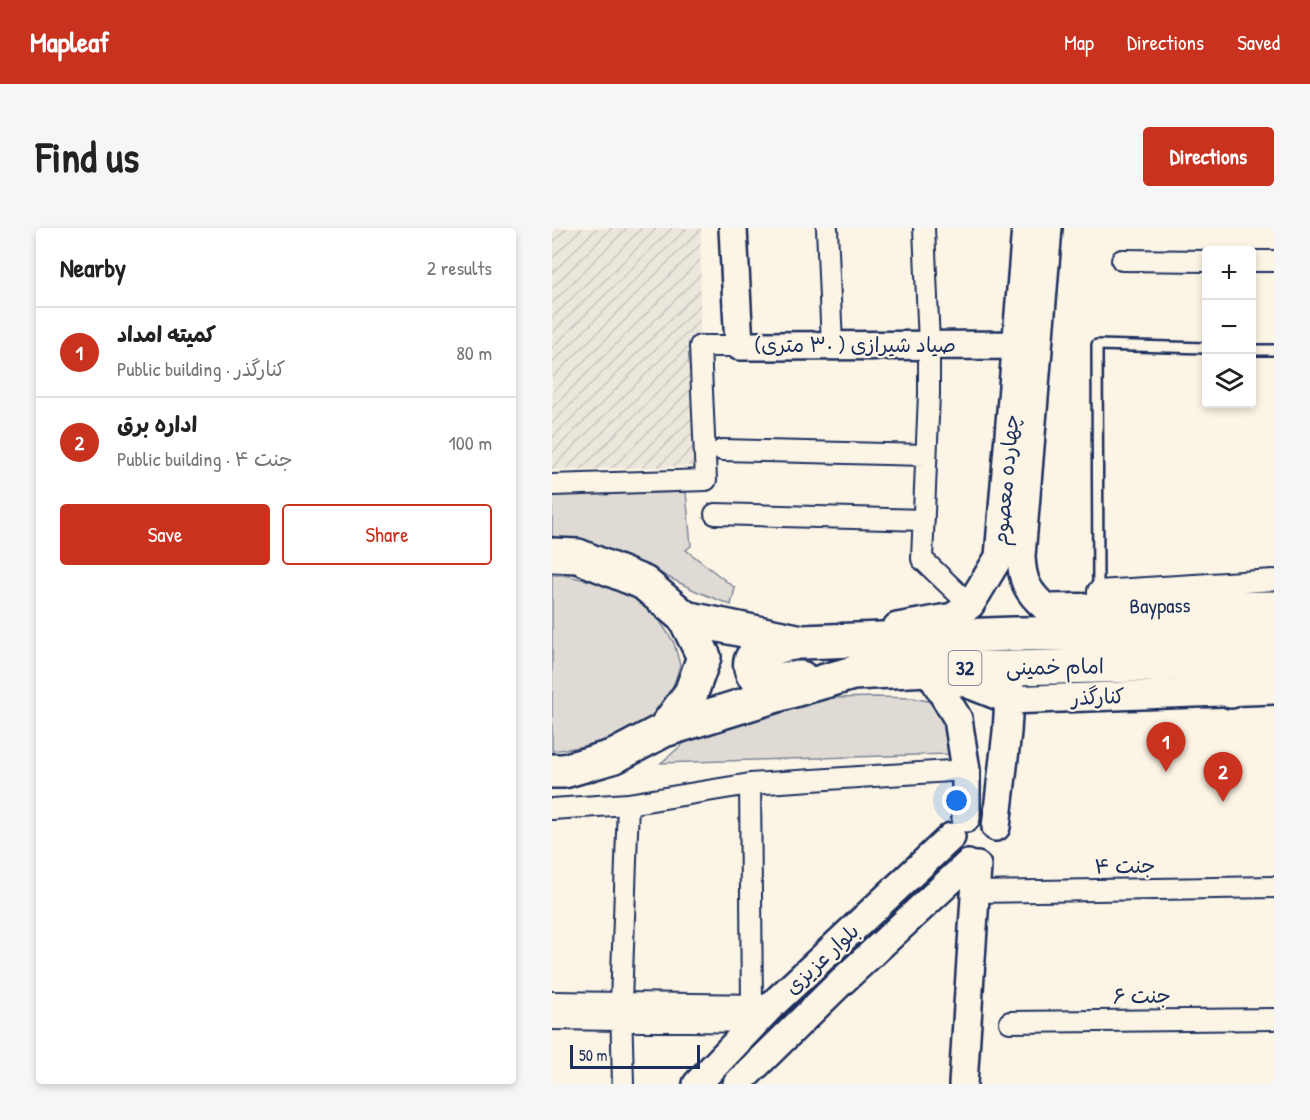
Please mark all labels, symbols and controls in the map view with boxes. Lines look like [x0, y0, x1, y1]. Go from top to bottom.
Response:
text: Mapleaf [30, 23, 109, 61]
text: Map [1064, 28, 1094, 57]
text: Directions [1127, 28, 1204, 57]
text: Saved [1237, 28, 1280, 57]
button: Directions [1143, 127, 1274, 186]
text: Find us [36, 128, 139, 185]
map controls [1202, 246, 1256, 408]
button: + [1202, 246, 1256, 300]
text: Nearby [60, 250, 126, 285]
text: 2 results [427, 254, 492, 281]
button: − [1202, 300, 1256, 354]
text: کمیته امداد [117, 319, 216, 349]
street label: صیاد شیرازی ( ۳۰ متری) [754, 330, 956, 359]
text: 1 [76, 339, 83, 366]
text: 80 m [456, 339, 492, 366]
button: layers [1202, 354, 1256, 408]
text: Public building · کنارگذر [117, 355, 285, 382]
text: اداره برق [117, 409, 197, 439]
street label: چهارده معصوم [985, 413, 1028, 547]
text: 2 [75, 429, 84, 456]
text: 100 m [449, 429, 492, 456]
text: Public building · جنت ۴ [117, 445, 293, 472]
button: Save [60, 504, 270, 565]
button: Share [282, 504, 492, 565]
street label: Baypass [1129, 590, 1191, 621]
road number: 32 [948, 651, 982, 685]
street label: امام خمینی [1006, 651, 1104, 684]
street label: کنارگذر [1069, 681, 1125, 712]
pin: 1 [1146, 722, 1186, 772]
pin: 2 [1204, 752, 1242, 802]
your location [942, 786, 971, 815]
street label: جنت ۴ [1094, 850, 1156, 881]
street label: بلوار عزیزی [778, 917, 865, 1001]
street label: جنت ۶ [1113, 980, 1171, 1011]
scale bar [570, 1042, 700, 1070]
text: 50 m [579, 1044, 608, 1066]

